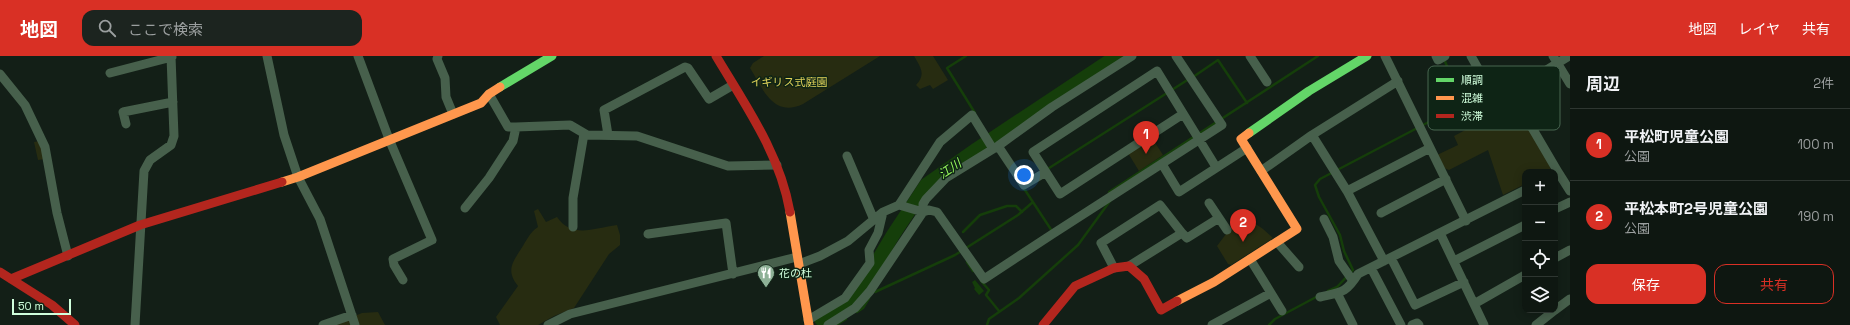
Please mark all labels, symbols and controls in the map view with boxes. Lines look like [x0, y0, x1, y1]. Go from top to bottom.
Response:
search box [82, 10, 362, 46]
text: 地図 [20, 17, 58, 42]
icon: search [96, 17, 118, 39]
text: ここで検索 [128, 20, 203, 39]
text: 地図 [1688, 20, 1716, 38]
text: レイヤ [1738, 20, 1780, 38]
text: 共有 [1802, 20, 1830, 38]
legend [1428, 66, 1560, 130]
text: 順調 [1461, 73, 1483, 87]
text: 周辺 [1586, 73, 1620, 95]
park label: イギリス式庭園 [751, 75, 828, 89]
text: 2件 [1813, 75, 1834, 92]
text: 混雑 [1461, 91, 1483, 105]
text: 渋滞 [1461, 109, 1483, 123]
pin: 1 [1133, 121, 1159, 154]
text: 平松町児童公園 [1624, 127, 1729, 146]
text: 1 [1596, 136, 1602, 153]
text: 100 m [1797, 136, 1834, 153]
text: 公園 [1624, 148, 1650, 165]
water label: 江川 [936, 155, 966, 182]
your location [1014, 165, 1034, 185]
map controls [1522, 169, 1558, 313]
button: + [1522, 169, 1558, 205]
text: 平松本町2号児童公園 [1624, 199, 1768, 218]
button: − [1522, 205, 1558, 241]
text: 2 [1595, 208, 1603, 225]
text: 190 m [1798, 208, 1834, 225]
pin: 2 [1230, 209, 1256, 242]
text: 公園 [1624, 220, 1650, 237]
button: locate [1522, 241, 1558, 277]
restaurant icon: 花の杜 [756, 263, 776, 288]
button: 保存 [1586, 264, 1706, 304]
button: 共有 [1714, 264, 1834, 304]
place label: 花の杜 [779, 266, 812, 280]
button: layers [1522, 277, 1558, 313]
scale bar [12, 297, 71, 316]
text: 50 m [18, 299, 44, 313]

